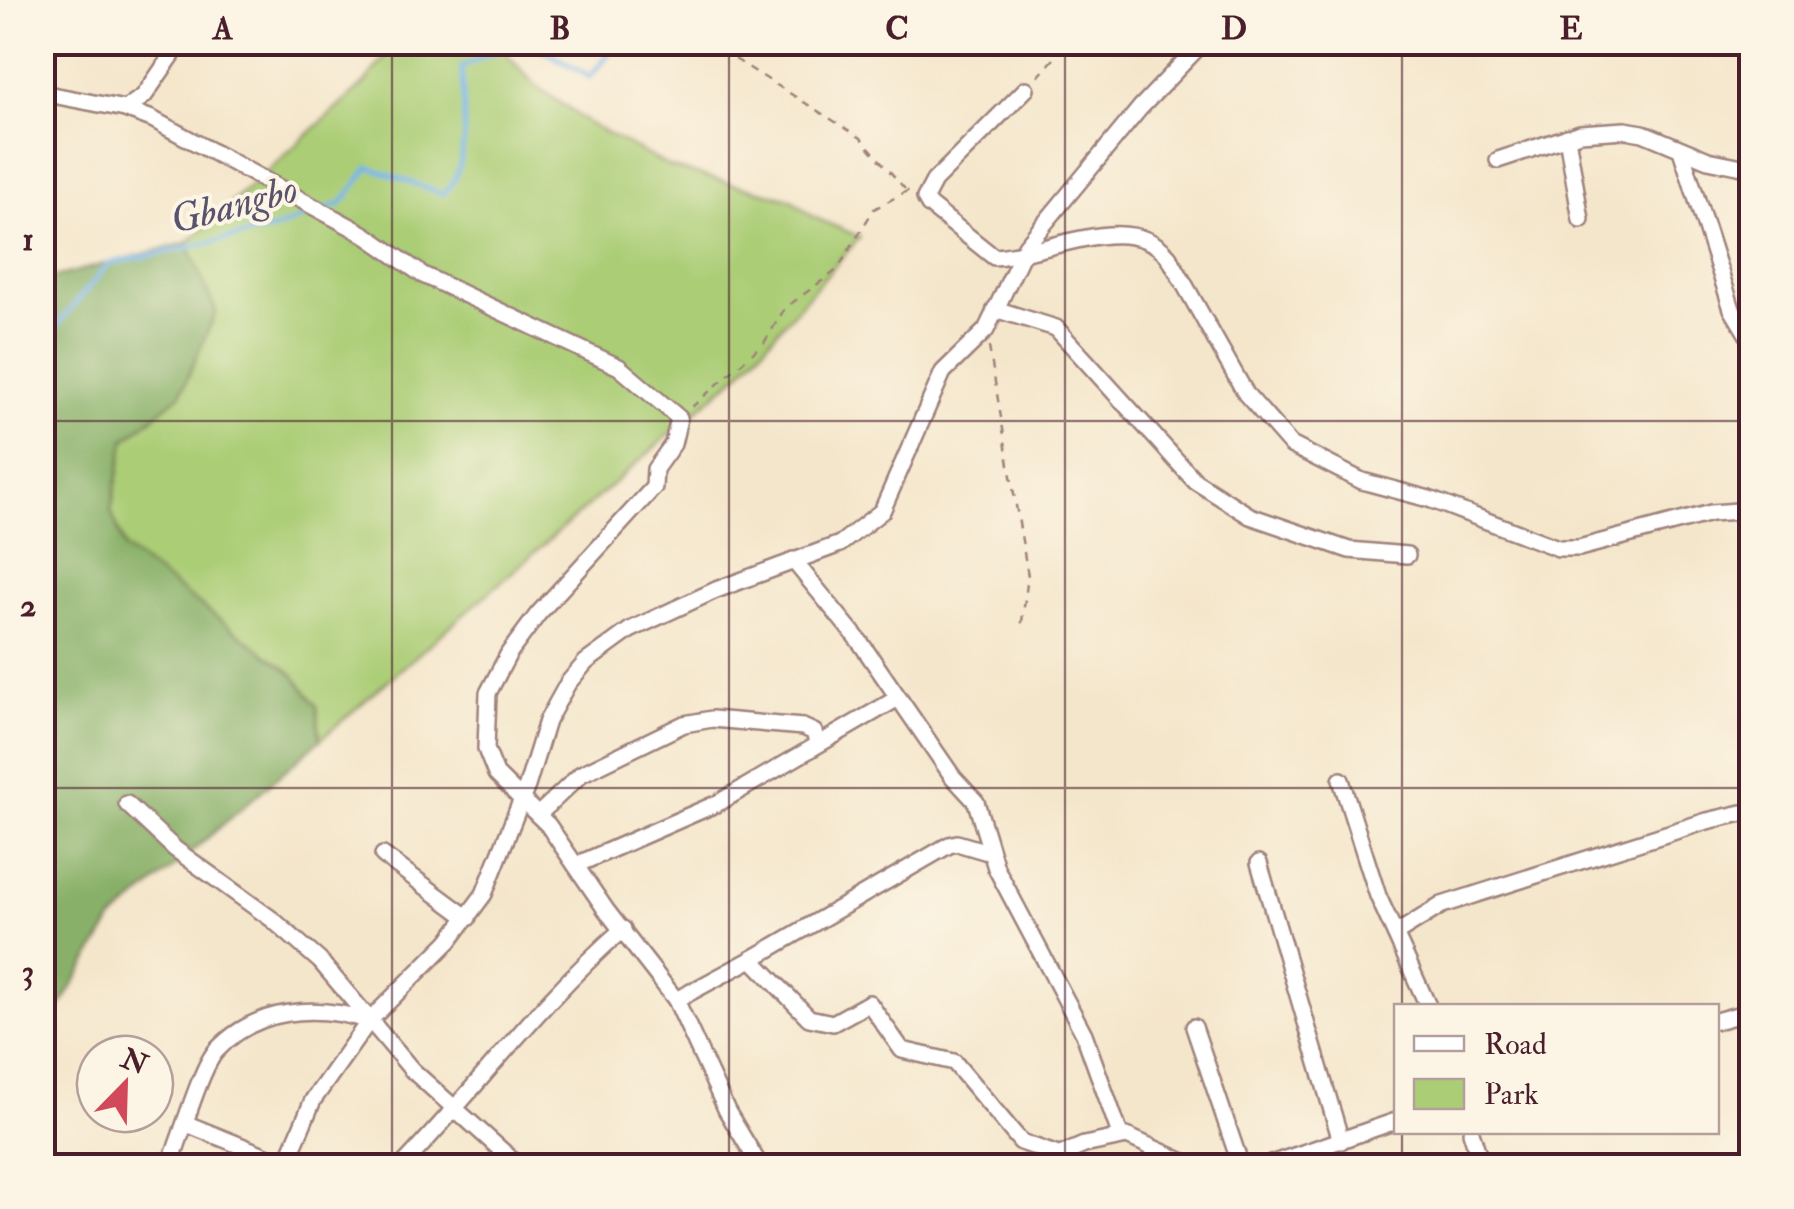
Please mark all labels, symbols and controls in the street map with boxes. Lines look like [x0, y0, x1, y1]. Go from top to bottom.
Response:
text: A [211, 9, 234, 49]
text: B [550, 9, 570, 49]
text: C [885, 9, 909, 49]
text: D [1221, 9, 1247, 49]
text: E [1559, 9, 1583, 49]
water label: Gbangbo [165, 164, 303, 246]
text: 1 [22, 220, 34, 260]
text: 2 [20, 586, 36, 626]
text: 3 [22, 952, 34, 992]
legend [1394, 1004, 1719, 1134]
text: Road [1484, 1026, 1547, 1063]
north arrow [75, 1034, 175, 1134]
text: N [115, 1041, 153, 1084]
text: Park [1484, 1076, 1539, 1113]

